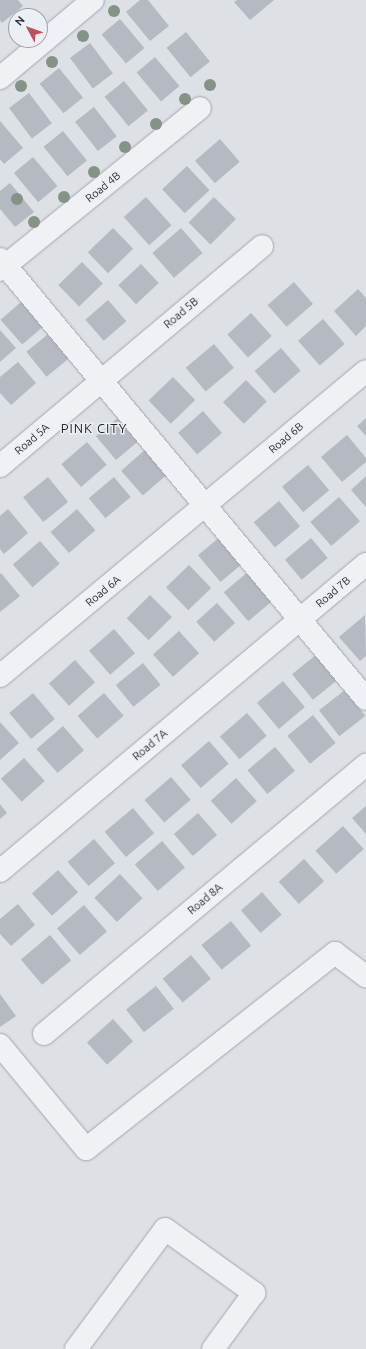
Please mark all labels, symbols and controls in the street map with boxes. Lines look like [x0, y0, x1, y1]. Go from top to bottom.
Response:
north arrow [8, 8, 48, 48]
text: N [12, 14, 27, 28]
street label: Road 4B [83, 169, 123, 205]
street label: Road 5B [161, 295, 201, 331]
street label: Road 5A [12, 420, 52, 458]
district label: PINK CITY [61, 420, 127, 436]
street label: Road 6B [266, 420, 306, 456]
street label: Road 6A [83, 573, 123, 609]
street label: Road 7B [313, 574, 353, 610]
street label: Road 7A [130, 727, 170, 763]
street label: Road 8A [185, 881, 225, 917]

